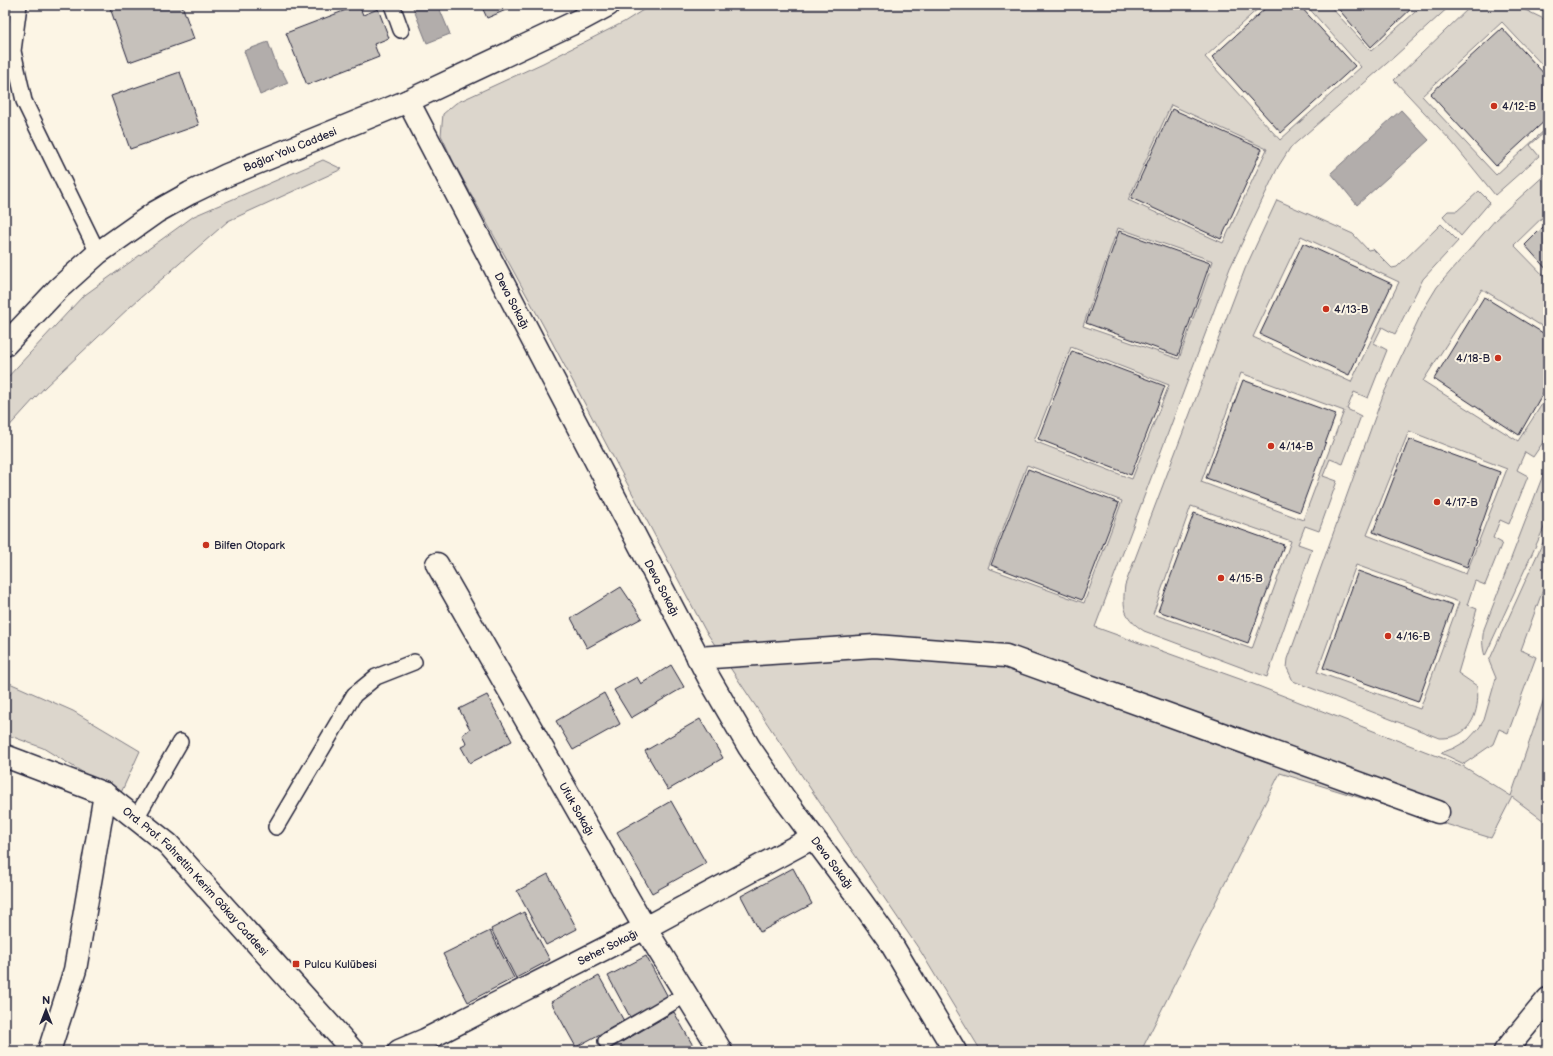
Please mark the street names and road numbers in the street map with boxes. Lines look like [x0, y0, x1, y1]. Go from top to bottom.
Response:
street label: Bağlar Yolu Caddesi [241, 124, 338, 174]
street label: Deva Sokağı [492, 270, 532, 331]
street label: Deva Sokağı [642, 557, 682, 618]
street label: Ufuk Sokağı [557, 780, 597, 838]
street label: Ord. Prof. Fahrettin Kerim Gökay Caddesi [120, 804, 271, 958]
street label: Deva Sokağı [809, 834, 856, 891]
street label: Seher Sokağı [575, 926, 640, 968]

